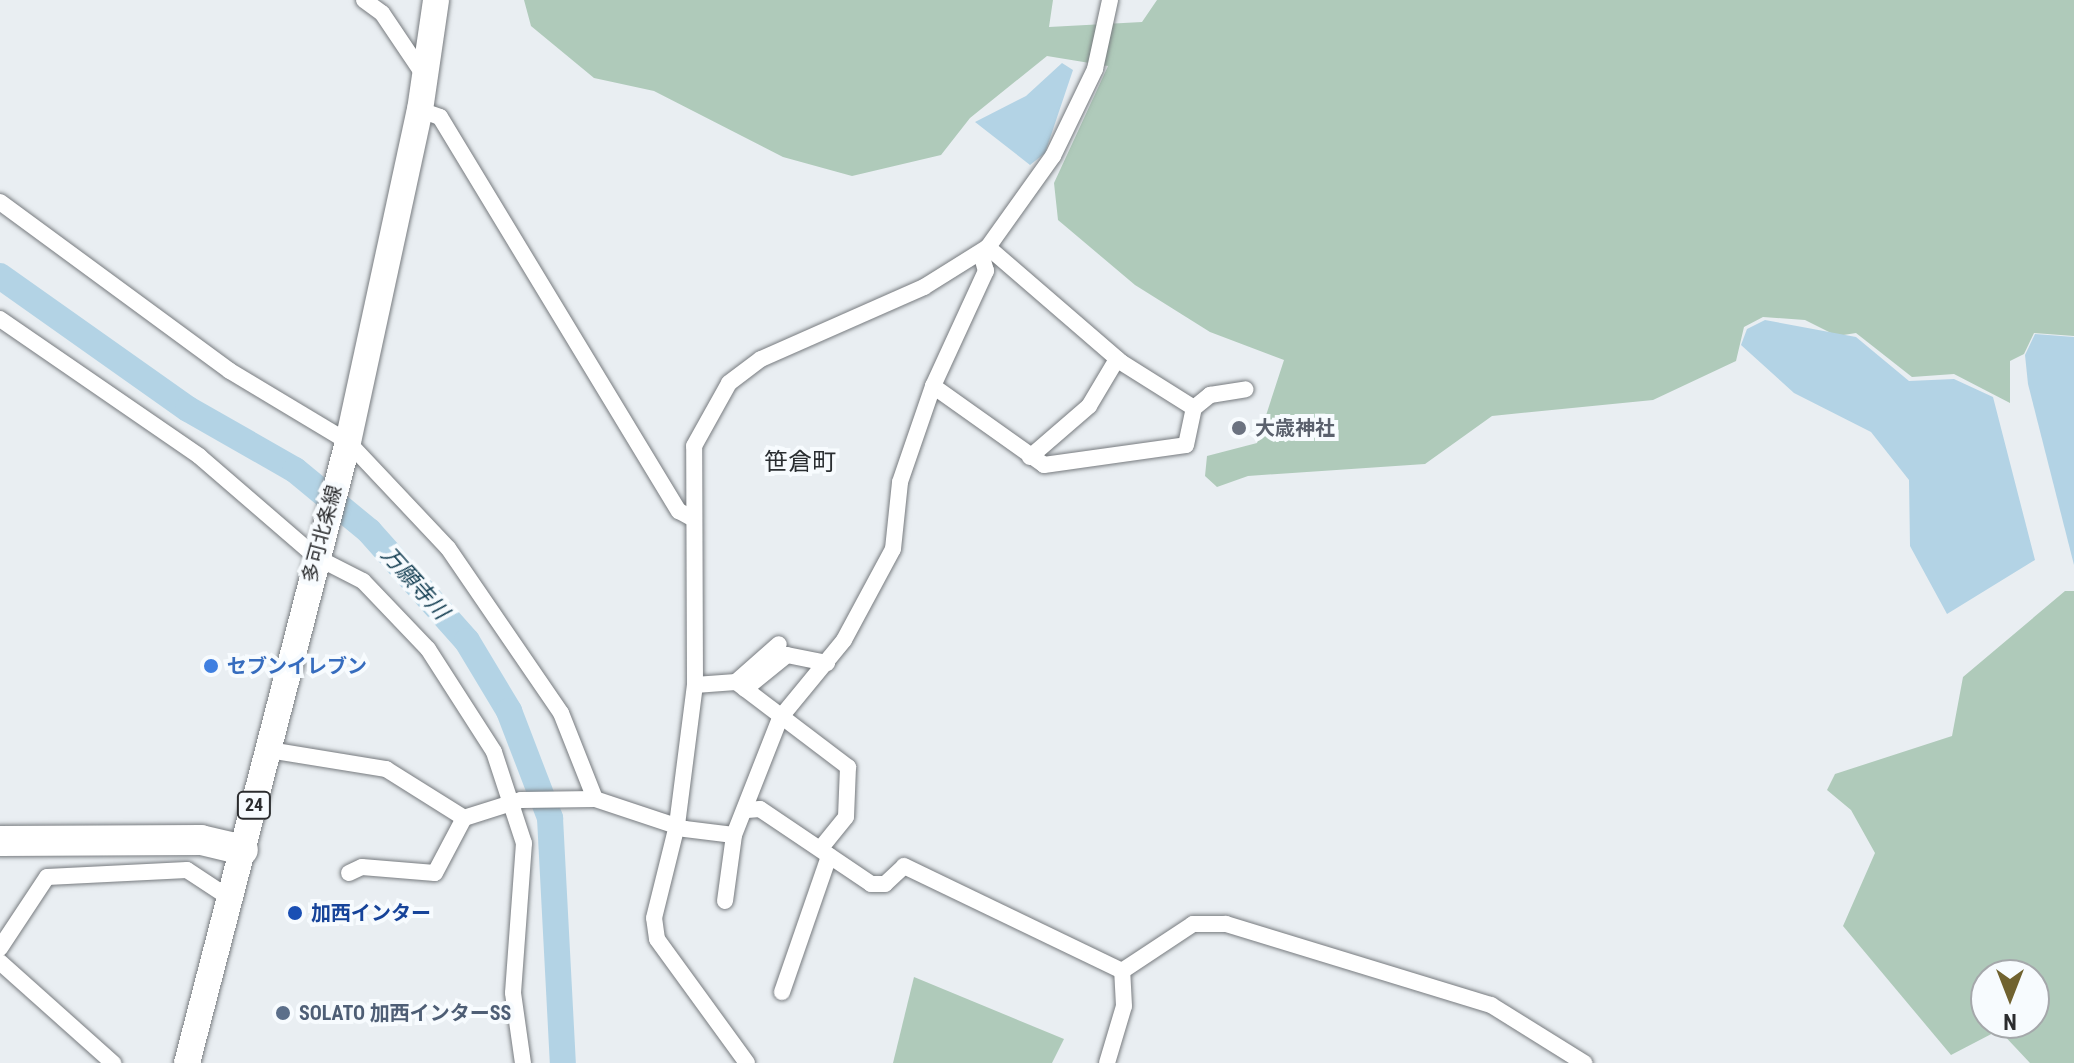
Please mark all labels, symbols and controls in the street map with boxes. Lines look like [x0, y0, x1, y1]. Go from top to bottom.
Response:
place label: 大歳神社 [1255, 416, 1335, 440]
marker: 大歳神社 [1230, 419, 1248, 437]
district label: 笹倉町 [764, 449, 836, 477]
street label: 多可北条線 [297, 483, 347, 585]
water label: 万願寺川 [376, 541, 454, 625]
place label: セブンイレブン [227, 654, 367, 678]
marker: セブンイレブン [202, 657, 220, 675]
road number: 24 [236, 791, 272, 819]
place label: 加西インター [311, 901, 431, 925]
marker: 加西インター [286, 904, 304, 922]
north arrow [1970, 959, 2050, 1039]
place label: SOLATO 加西インターSS [299, 1001, 511, 1025]
marker: SOLATO 加西インターSS [274, 1004, 292, 1022]
text: N [2003, 1009, 2017, 1034]

